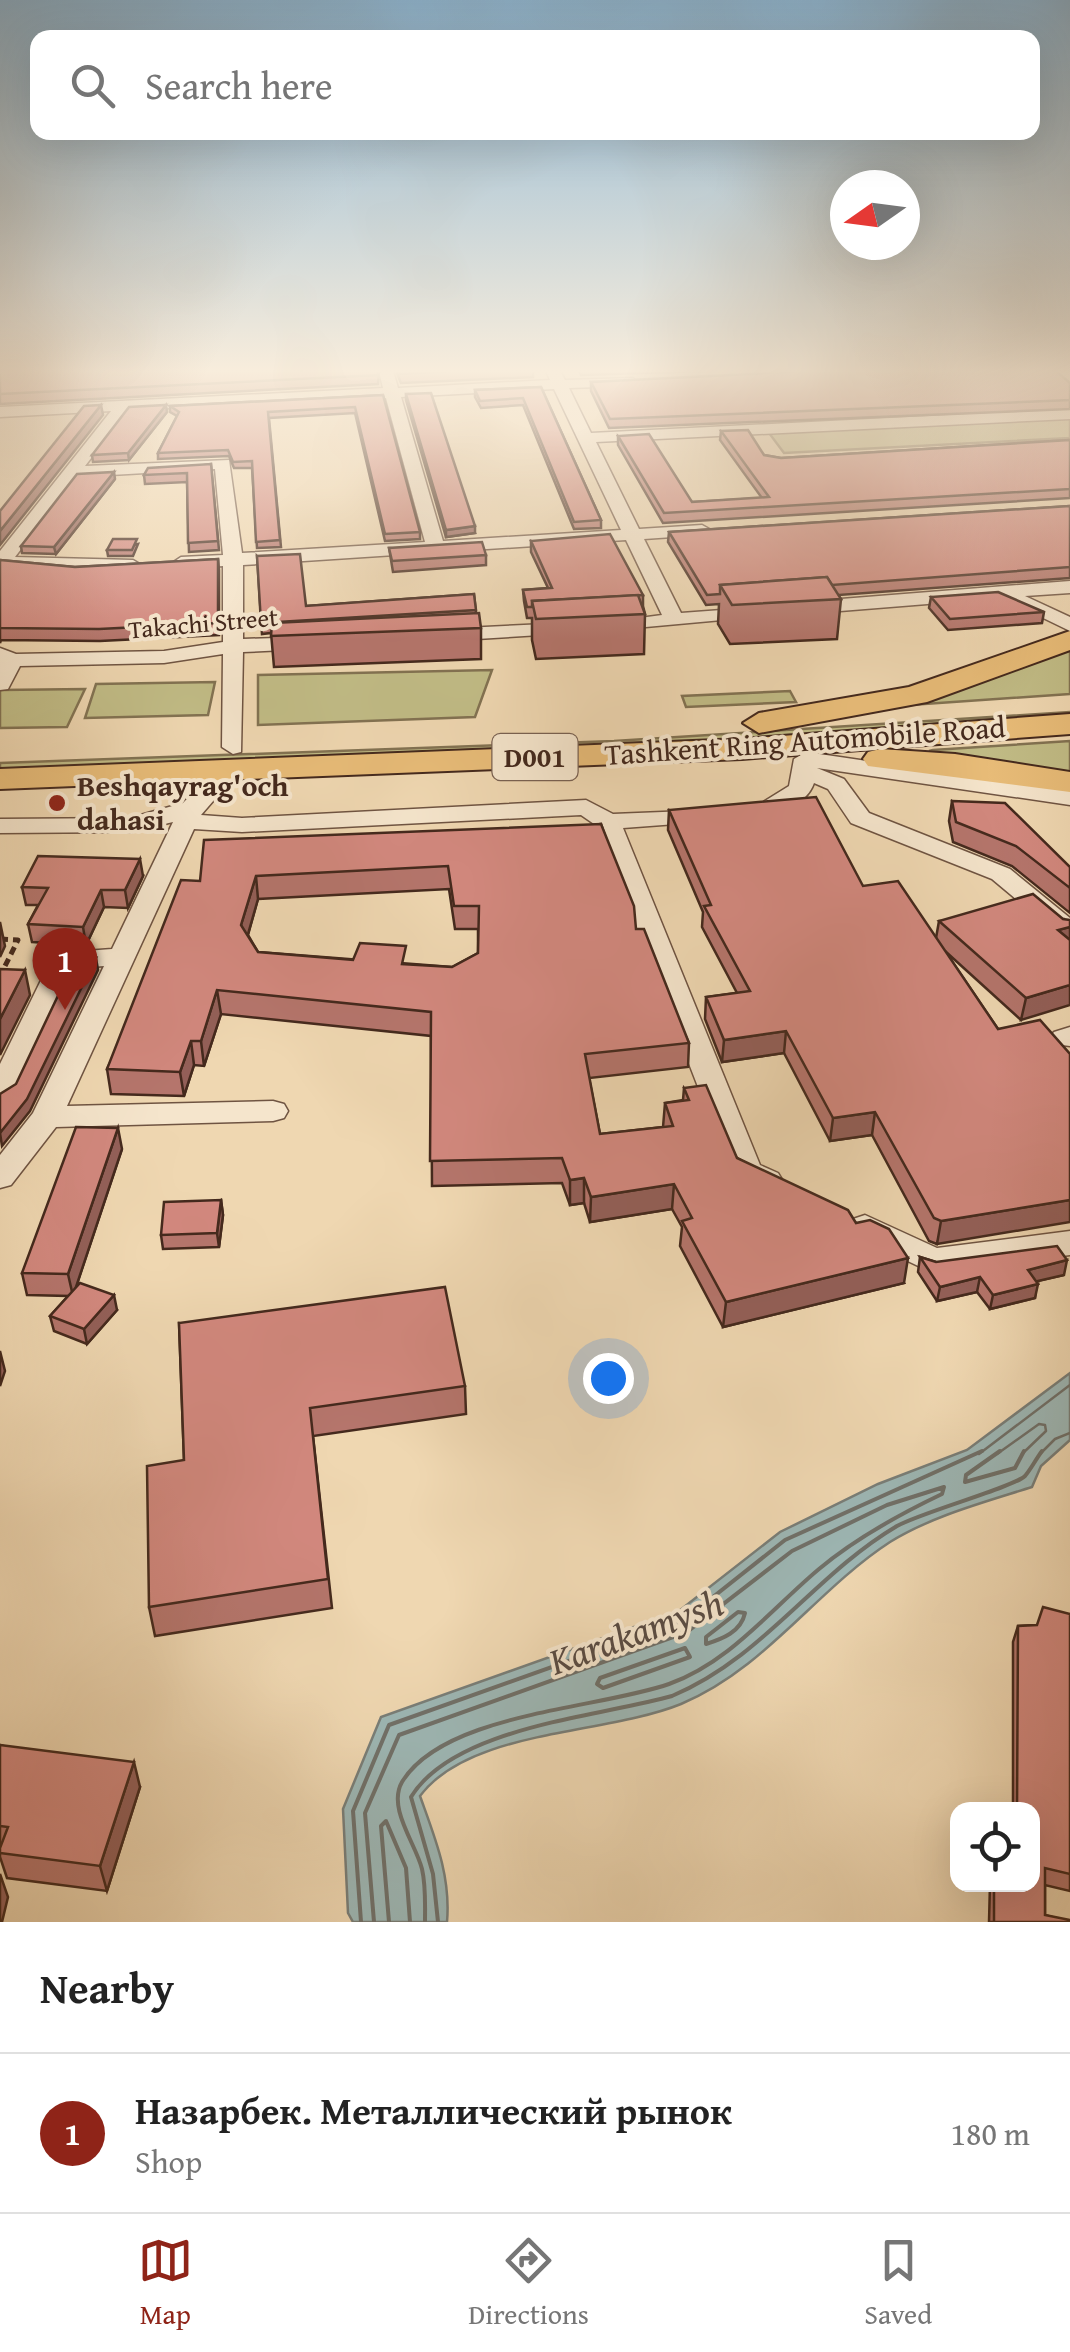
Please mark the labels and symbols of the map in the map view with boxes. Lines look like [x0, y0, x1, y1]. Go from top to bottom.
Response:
north arrow [830, 170, 920, 260]
street label: Takachi Street [127, 599, 279, 647]
street label: Tashkent Ring Automobile Road [603, 704, 1007, 776]
road number: D001 [492, 734, 578, 780]
place label: Beshqayrag'och dahasi [77, 763, 289, 841]
marker: Beshqayrag'och dahasi [46, 792, 68, 814]
pin: 1 [32, 928, 98, 1010]
your location [583, 1353, 634, 1404]
water label: Karakamysh [540, 1574, 731, 1689]

